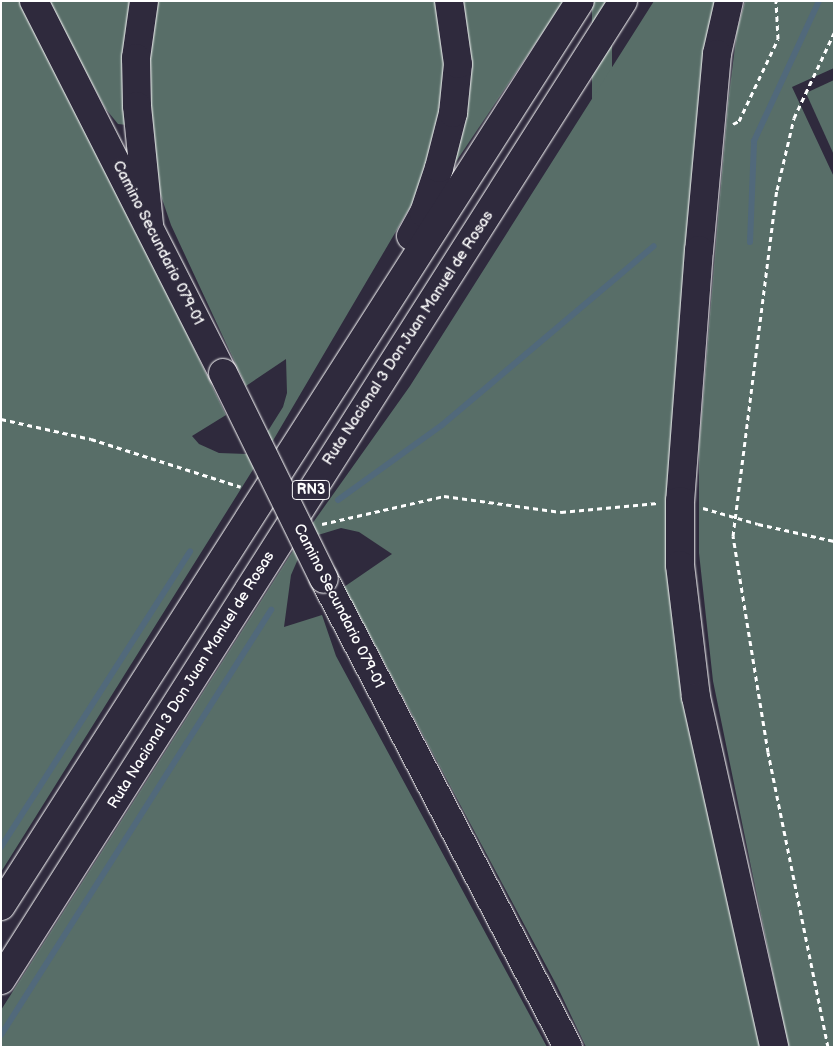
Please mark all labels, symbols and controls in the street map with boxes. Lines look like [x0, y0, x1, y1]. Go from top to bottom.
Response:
street label: Camino Secundario 079-01 [109, 158, 207, 328]
street label: Ruta Nacional 3 Don Juan Manuel de Rosas [319, 207, 497, 469]
road number: RN3 [291, 478, 331, 502]
street label: Camino Secundario 079-01 [290, 521, 388, 691]
street label: Ruta Nacional 3 Don Juan Manuel de Rosas [104, 548, 278, 812]

